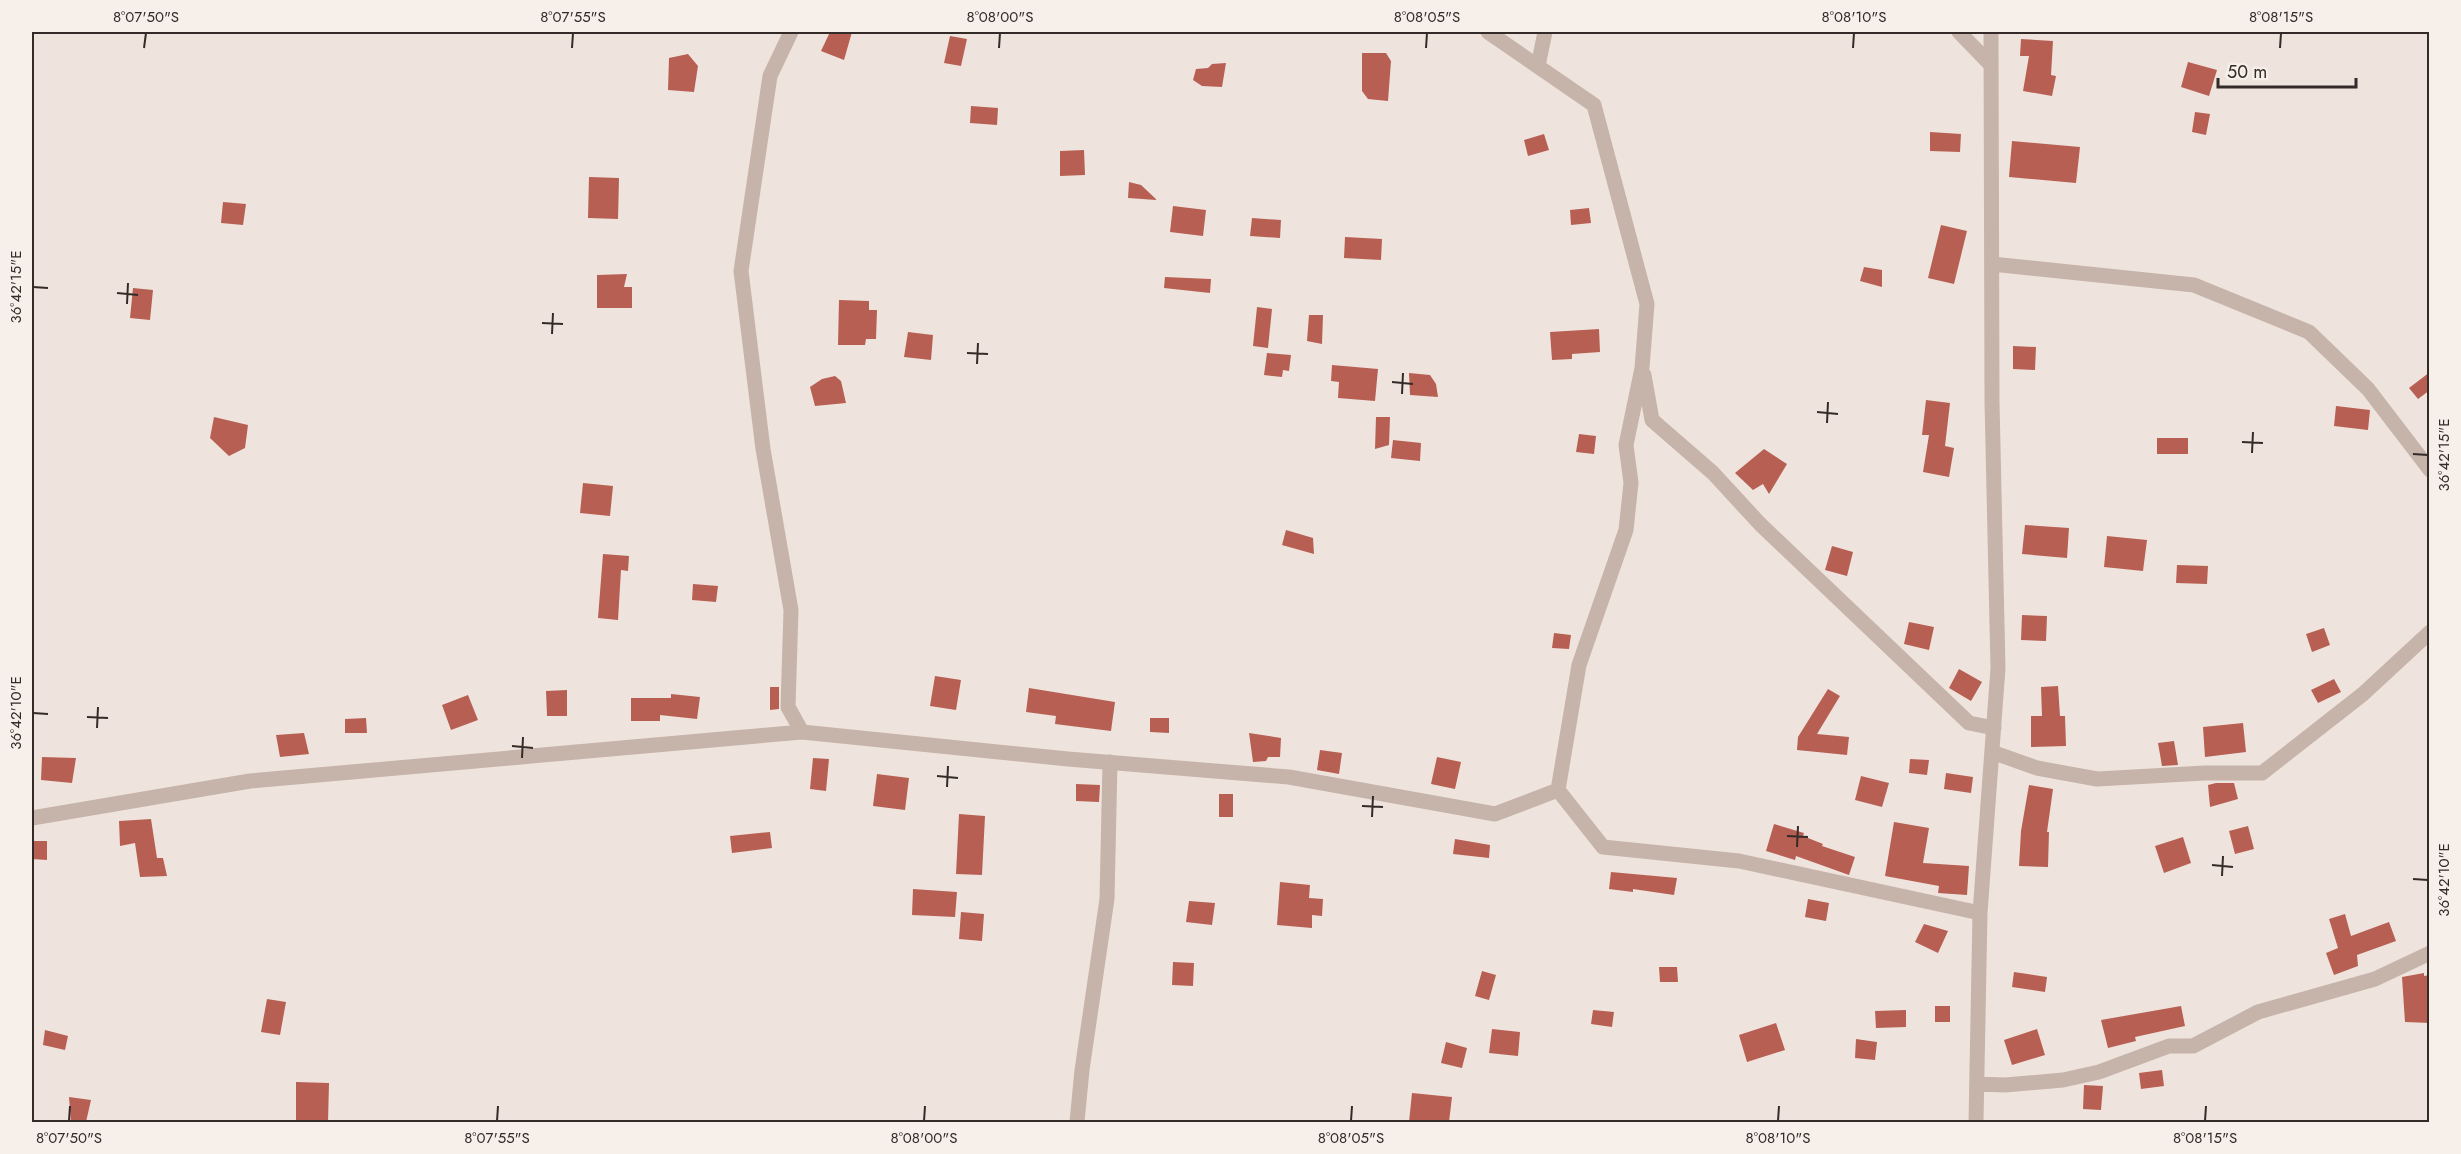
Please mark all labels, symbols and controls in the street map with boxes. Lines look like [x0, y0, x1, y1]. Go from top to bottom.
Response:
text: 8°07'50"S [113, 6, 179, 28]
text: 8°07'55"S [540, 6, 606, 28]
text: 8°08'00"S [966, 6, 1034, 28]
text: 8°08'05"S [1394, 6, 1460, 28]
text: 8°08'10"S [1822, 6, 1886, 28]
text: 8°08'15"S [2249, 6, 2313, 28]
scale bar [2218, 51, 2356, 89]
text: 50 m [2227, 59, 2267, 85]
text: 36°42'15"E [5, 251, 27, 324]
text: 36°42'15"E [2433, 419, 2455, 492]
text: 36°42'10"E [5, 676, 27, 750]
text: 36°42'10"E [2433, 843, 2455, 917]
text: 8°07'50"S [36, 1127, 102, 1149]
text: 8°07'55"S [464, 1127, 530, 1149]
text: 8°08'00"S [890, 1127, 958, 1149]
text: 8°08'05"S [1318, 1127, 1384, 1149]
text: 8°08'10"S [1746, 1127, 1810, 1149]
text: 8°08'15"S [2173, 1127, 2237, 1149]

